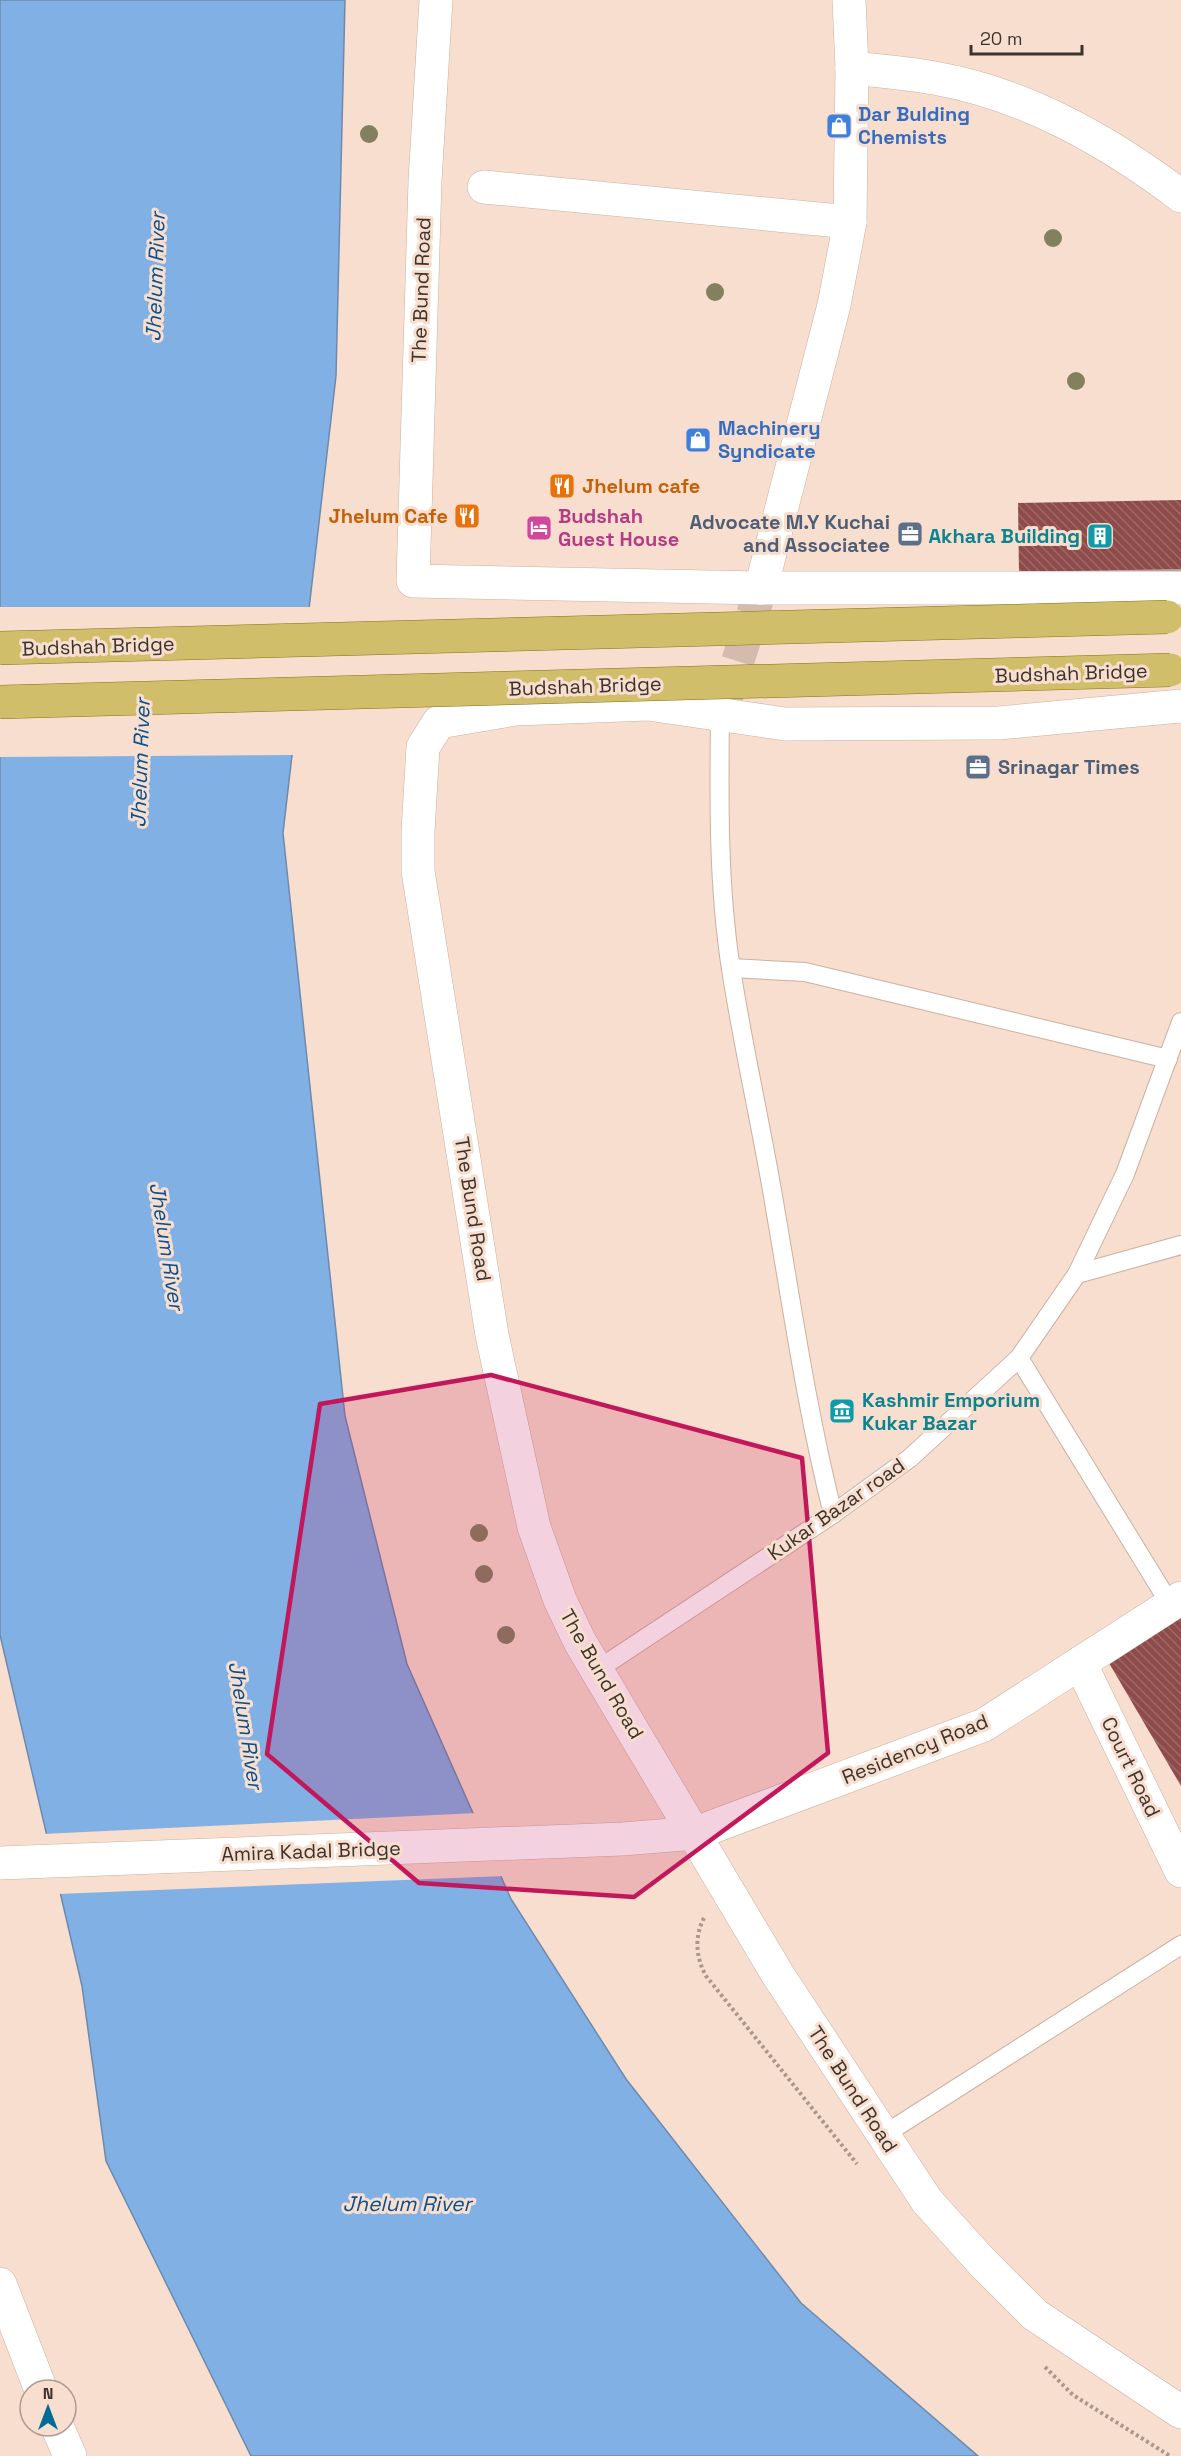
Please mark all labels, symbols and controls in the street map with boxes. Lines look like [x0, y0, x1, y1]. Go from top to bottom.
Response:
scale bar [971, 18, 1082, 56]
text: 20 m [980, 27, 1023, 50]
place label: Dar Bulding Chemists [858, 101, 970, 150]
shop icon: Dar Bulding Chemists [824, 111, 854, 141]
water label: Jhelum River [139, 210, 171, 342]
street label: The Bund Road [405, 217, 437, 363]
place label: Machinery Syndicate [718, 415, 820, 464]
shop icon: Machinery Syndicate [683, 425, 713, 455]
restaurant icon: Jhelum cafe [547, 471, 577, 501]
place label: Jhelum cafe [582, 473, 700, 499]
restaurant icon: Jhelum Cafe [452, 501, 482, 531]
place label: Jhelum Cafe [328, 503, 448, 529]
place label: Budshah Guest House [558, 503, 679, 552]
place label: Advocate M.Y Kuchai and Associatee [689, 509, 890, 558]
hotel icon: Budshah Guest House [524, 513, 554, 543]
office icon: Advocate M.Y Kuchai and Associatee [895, 519, 925, 549]
building icon: Akhara Building [1085, 521, 1115, 551]
place label: Akhara Building [928, 523, 1080, 549]
street label: Budshah Bridge [21, 630, 175, 662]
street label: Budshah Bridge [994, 657, 1148, 689]
street label: Budshah Bridge [508, 670, 662, 702]
water label: Jhelum River [124, 696, 156, 828]
office icon: Srinagar Times [963, 752, 993, 782]
place label: Srinagar Times [998, 754, 1140, 780]
street label: The Bund Road [449, 1135, 497, 1283]
water label: Jhelum River [144, 1180, 191, 1314]
place label: Kashmir Emporium Kukar Bazar [862, 1387, 1040, 1436]
museum icon: Kashmir Emporium Kukar Bazar [827, 1396, 857, 1426]
street label: Kukar Bazar road [762, 1452, 910, 1566]
street label: The Bund Road [554, 1604, 650, 1744]
water label: Jhelum River [223, 1659, 270, 1793]
street label: Residency Road [838, 1708, 992, 1790]
street label: Court Road [1096, 1713, 1166, 1821]
street label: Amira Kadal Bridge [221, 1835, 401, 1867]
street label: The Bund Road [802, 2021, 904, 2157]
water label: Jhelum River [343, 2190, 474, 2217]
north arrow [18, 2378, 78, 2438]
text: N [43, 2383, 53, 2404]

